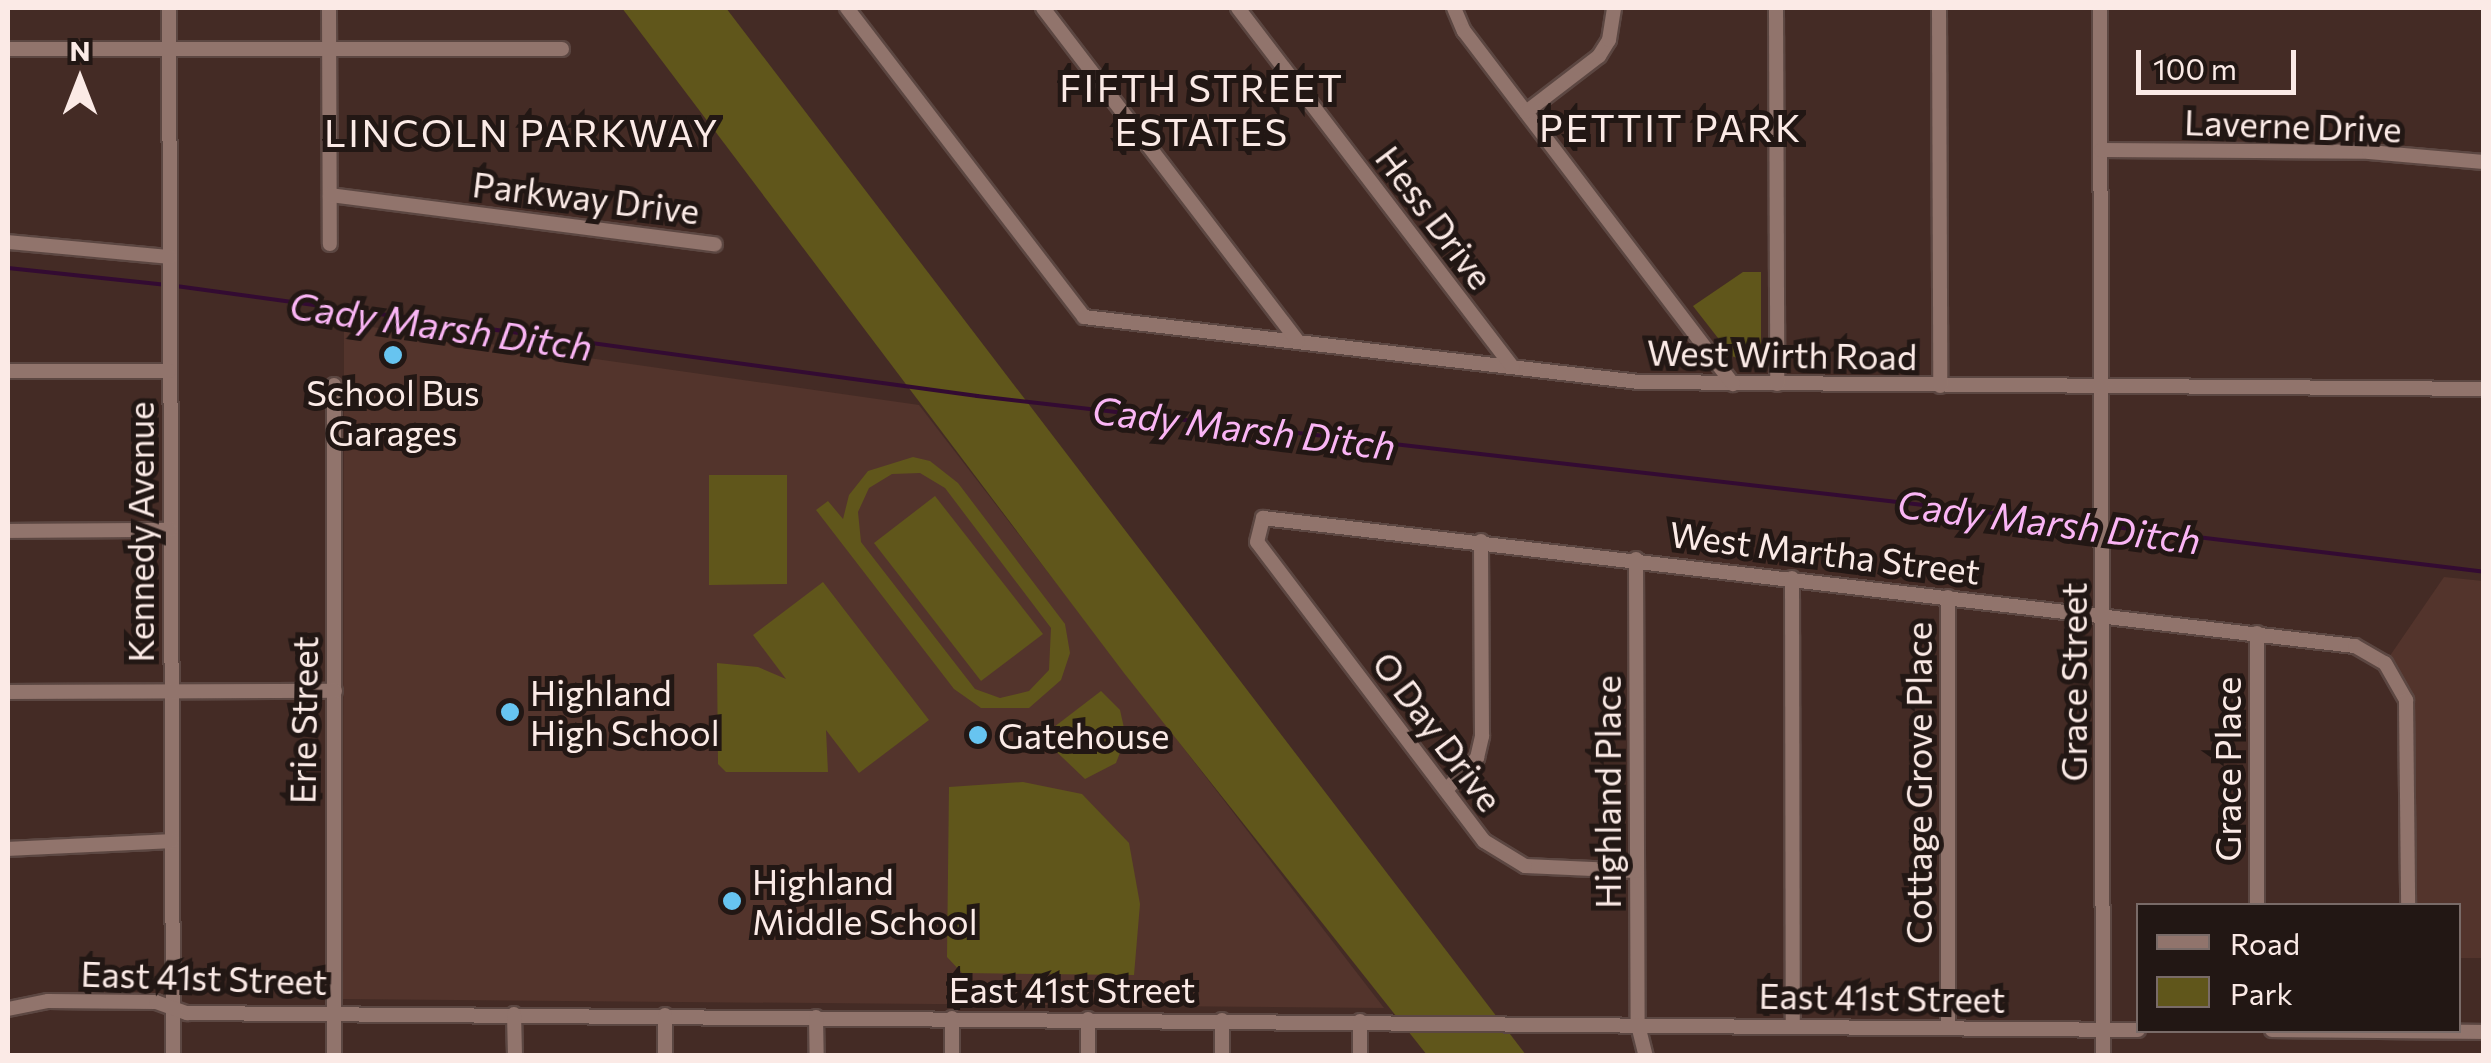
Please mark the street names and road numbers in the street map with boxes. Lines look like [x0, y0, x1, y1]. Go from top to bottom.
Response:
street label: Laverne Drive [2184, 100, 2402, 150]
street label: Hess Drive [1368, 137, 1502, 297]
street label: Parkway Drive [470, 162, 702, 232]
street label: West Wirth Road [1647, 331, 1917, 377]
street label: Kennedy Avenue [119, 402, 161, 662]
street label: West Martha Street [1667, 512, 1983, 592]
street label: Grace Street [2052, 583, 2094, 781]
street label: Cottage Grove Place [1897, 622, 1939, 944]
street label: Erie Street [281, 636, 325, 804]
street label: O Day Drive [1365, 643, 1511, 819]
street label: Highland Place [1586, 675, 1628, 909]
street label: Grace Place [2206, 677, 2248, 861]
street label: East 41st Street [80, 952, 328, 1002]
street label: East 41st Street [949, 968, 1195, 1010]
street label: East 41st Street [1758, 974, 2006, 1020]

